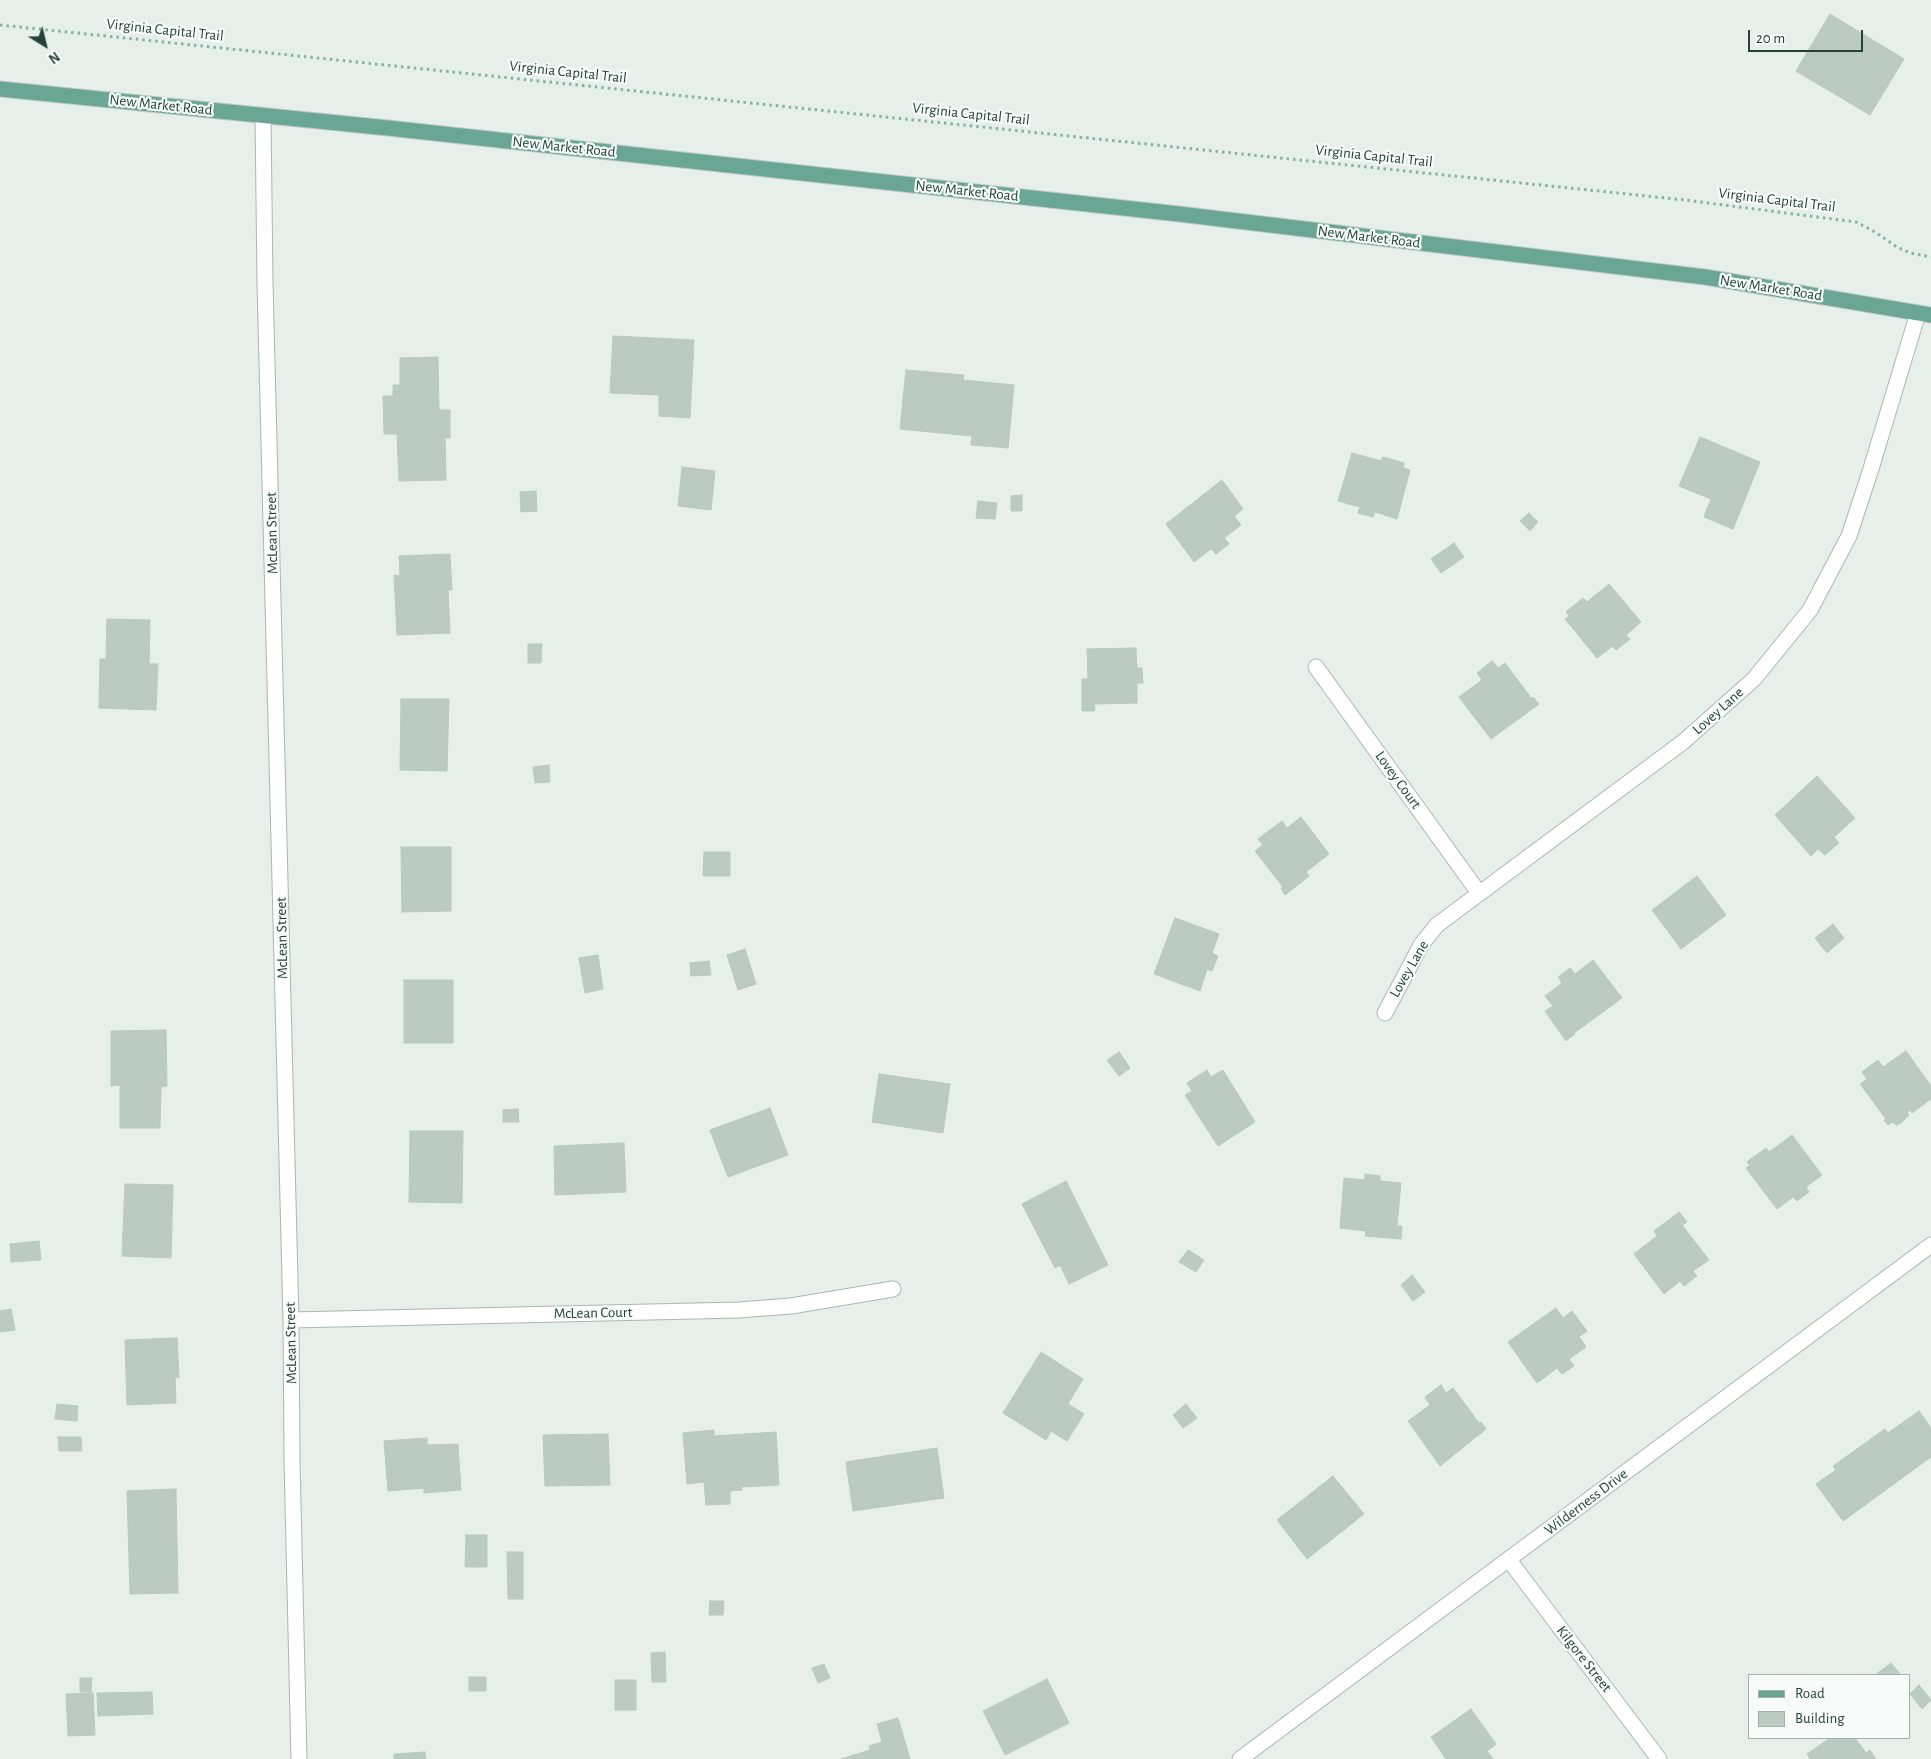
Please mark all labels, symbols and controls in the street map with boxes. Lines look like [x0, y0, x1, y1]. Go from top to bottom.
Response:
street label: Virginia Capital Trail [105, 15, 225, 45]
north arrow [20, 20, 70, 70]
scale bar [1751, 20, 1866, 52]
text: 20 m [1756, 31, 1785, 46]
text: N [46, 49, 62, 66]
street label: Virginia Capital Trail [508, 57, 628, 87]
street label: New Market Road [109, 91, 213, 119]
street label: Virginia Capital Trail [911, 99, 1031, 129]
street label: New Market Road [512, 133, 616, 161]
street label: Virginia Capital Trail [1314, 141, 1434, 171]
street label: New Market Road [915, 177, 1019, 205]
street label: Virginia Capital Trail [1717, 184, 1837, 216]
street label: New Market Road [1317, 222, 1421, 252]
street label: New Market Road [1719, 271, 1823, 305]
street label: McLean Street [262, 492, 282, 574]
street label: Lovey Lane [1689, 683, 1747, 739]
street label: Lovey Court [1371, 748, 1425, 812]
street label: McLean Street [272, 897, 292, 979]
street label: Lovey Lane [1386, 937, 1432, 1001]
street label: McLean Street [281, 1302, 301, 1384]
street label: McLean Court [553, 1303, 633, 1323]
street label: Wilderness Drive [1541, 1465, 1631, 1539]
street label: Kilgore Street [1552, 1622, 1616, 1696]
legend [1748, 1674, 1911, 1739]
text: Road [1795, 1686, 1825, 1701]
text: Building [1795, 1711, 1845, 1726]

